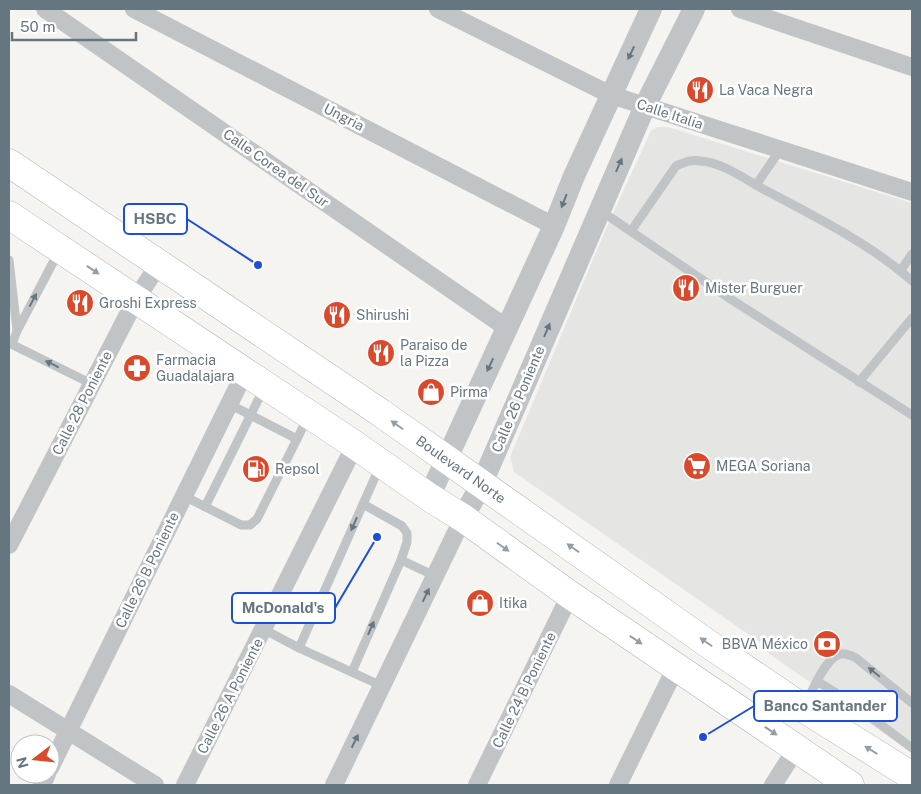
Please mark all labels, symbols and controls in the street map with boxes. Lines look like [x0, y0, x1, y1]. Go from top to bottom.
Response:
scale bar [12, 10, 136, 42]
text: 50 m [20, 18, 55, 35]
one-way arrow [626, 46, 634, 60]
restaurant icon: La Vaca Negra [685, 75, 715, 105]
place label: La Vaca Negra [719, 82, 813, 98]
street label: Calle Italia [635, 96, 705, 132]
street label: Ungria [321, 100, 367, 134]
street label: Calle Corea del Sur [220, 126, 332, 210]
one-way arrow [615, 158, 623, 172]
one-way arrow [560, 194, 568, 209]
callout: HSBC [124, 204, 187, 234]
text: HSBC [134, 210, 177, 227]
one-way arrow [87, 266, 100, 275]
restaurant icon: Mister Burguer [671, 273, 701, 303]
place label: Mister Burguer [705, 280, 803, 296]
restaurant icon: Groshi Express [65, 288, 95, 318]
one-way arrow [29, 293, 37, 308]
place label: Groshi Express [99, 295, 197, 311]
restaurant icon: Shirushi [322, 300, 352, 330]
place label: Shirushi [356, 307, 409, 323]
one-way arrow [544, 323, 552, 337]
place label: Paraiso de la Pizza [400, 337, 467, 369]
restaurant icon: Paraiso de la Pizza [366, 338, 396, 368]
street label: Calle 26 Poniente [488, 343, 548, 455]
street label: Calle 28 Poniente [49, 348, 115, 458]
place label: Farmacia Guadalajara [156, 352, 235, 384]
pharmacy icon: Farmacia Guadalajara [122, 353, 152, 383]
one-way arrow [486, 358, 494, 372]
one-way arrow [45, 360, 59, 368]
shop icon: Pirma [416, 377, 446, 407]
place label: Pirma [450, 384, 488, 400]
one-way arrow [390, 420, 404, 430]
street label: Boulevard Norte [413, 432, 509, 506]
supermarket icon: MEGA Soriana [682, 451, 712, 481]
fuel station icon: Repsol [241, 454, 271, 484]
place label: MEGA Soriana [716, 458, 810, 474]
place label: Repsol [275, 461, 320, 477]
street label: Calle 26 B Poniente [112, 509, 182, 631]
one-way arrow [350, 517, 358, 531]
one-way arrow [496, 542, 510, 552]
one-way arrow [566, 543, 580, 553]
one-way arrow [422, 588, 430, 602]
shop icon: Itika [465, 588, 495, 618]
callout: McDonald's [232, 593, 335, 623]
place label: Itika [499, 595, 527, 611]
text: McDonald's [242, 599, 324, 616]
one-way arrow [368, 621, 376, 635]
street label: Calle 24 B Poniente [489, 629, 559, 751]
bank icon: BBVA México [812, 629, 842, 659]
one-way arrow [629, 635, 643, 645]
street label: Calle 26 A Poniente [194, 636, 266, 756]
place label: BBVA México [722, 636, 808, 652]
one-way arrow [699, 637, 713, 647]
one-way arrow [868, 667, 881, 678]
callout: Banco Santander [754, 691, 897, 721]
text: Banco Santander [764, 697, 886, 714]
one-way arrow [764, 726, 777, 736]
north arrow [10, 734, 60, 784]
one-way arrow [351, 734, 359, 749]
one-way arrow [864, 745, 877, 755]
text: N [13, 755, 32, 770]

